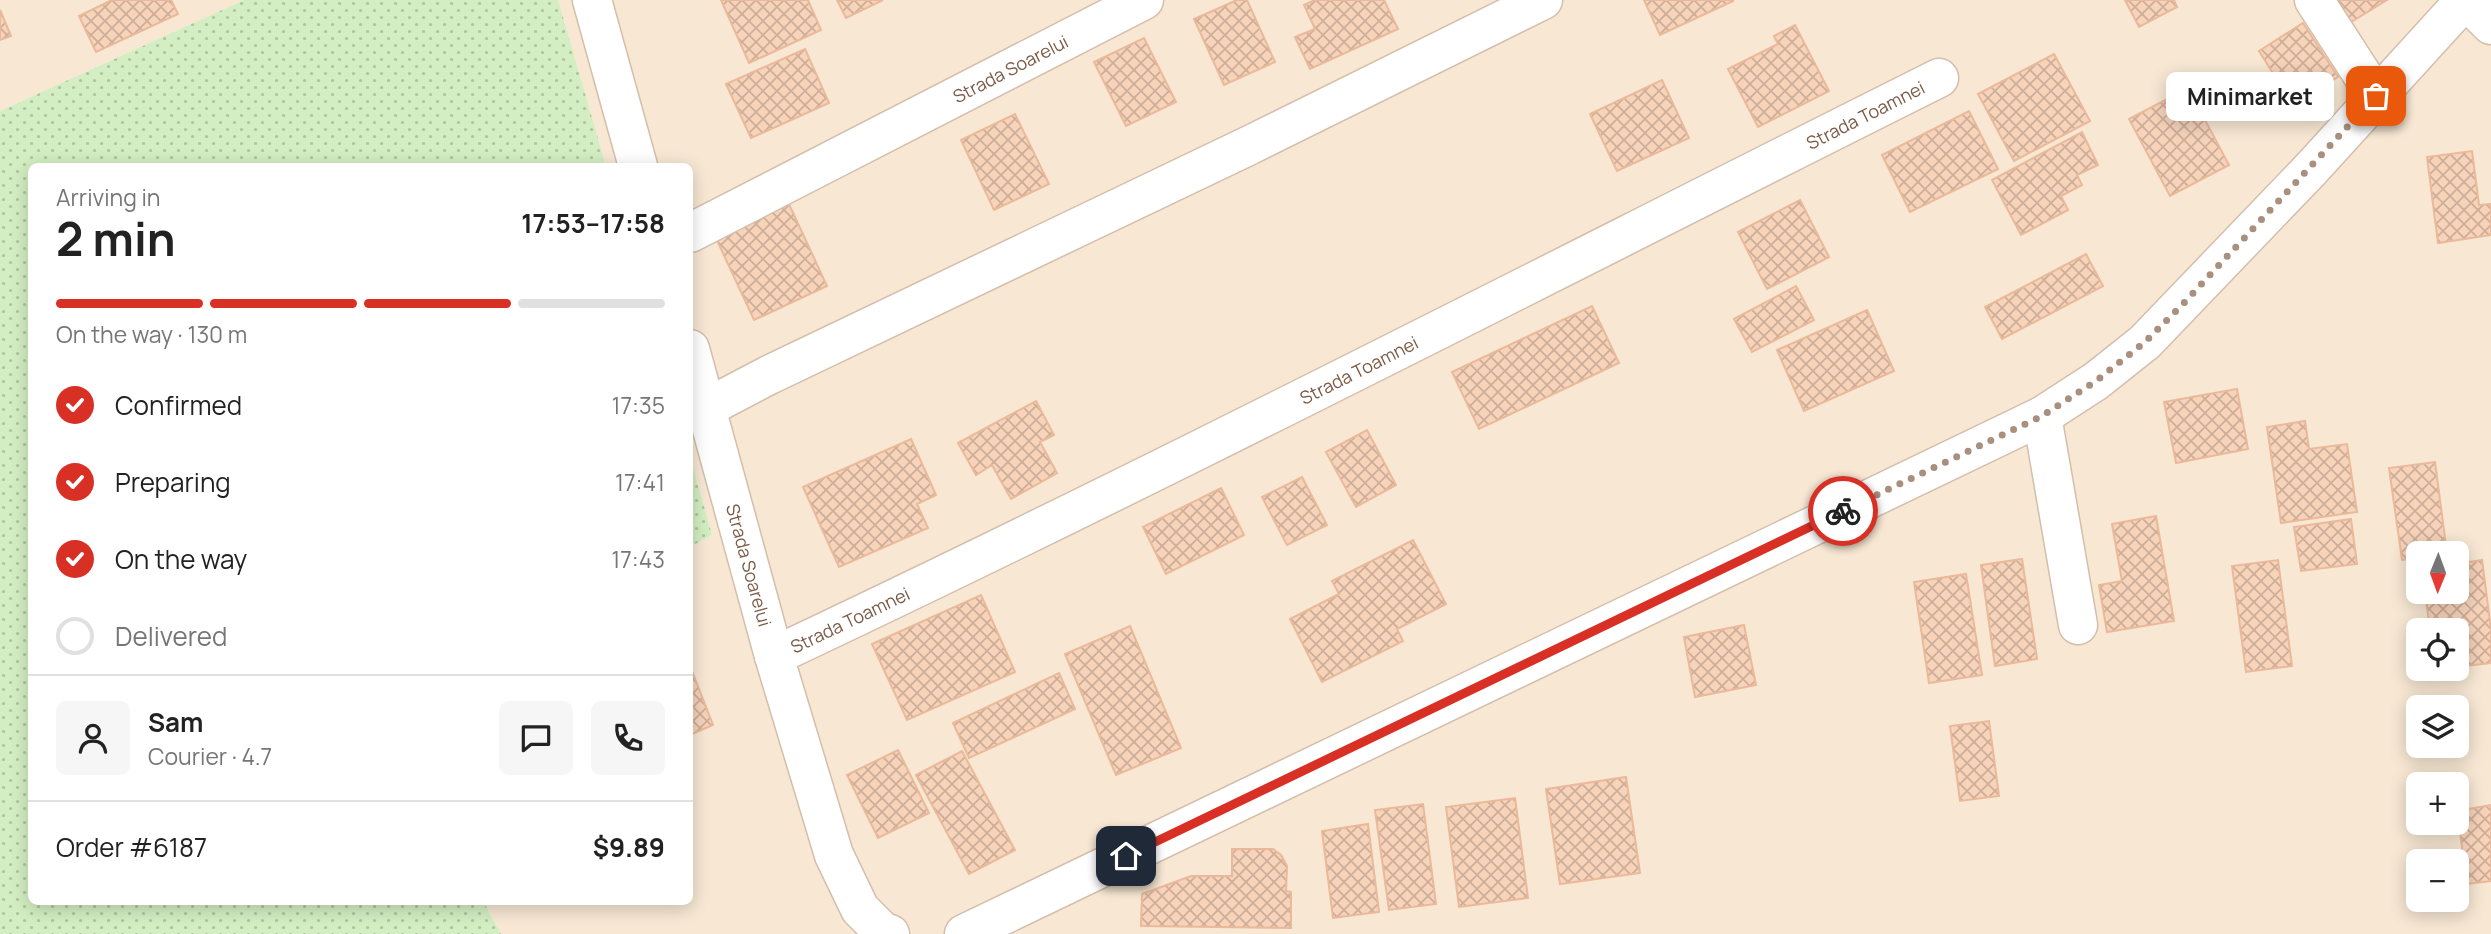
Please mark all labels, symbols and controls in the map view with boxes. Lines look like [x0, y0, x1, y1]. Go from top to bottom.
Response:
street label: Strada Soarelui [949, 29, 1072, 108]
pin [2346, 66, 2406, 126]
callout: Minimarket [2166, 72, 2334, 120]
street label: Strada Toamnei [1802, 75, 1928, 155]
icon: bag [2357, 77, 2395, 115]
text: Minimarket [2187, 80, 2313, 112]
text: Arriving in [56, 181, 161, 213]
text: 17:53–17:58 [521, 205, 665, 241]
text: 2 min [56, 207, 176, 270]
text: On the way · 130 m [56, 318, 247, 350]
street label: Strada Toamnei [1296, 330, 1422, 410]
icon: check [56, 386, 94, 424]
text: Confirmed [115, 387, 242, 423]
text: 17:35 [612, 389, 665, 421]
icon: check [56, 463, 94, 501]
text: Preparing [115, 464, 231, 500]
text: 17:41 [615, 466, 665, 498]
courier [1808, 476, 1878, 546]
icon: bike [1824, 492, 1862, 530]
street label: Strada Soarelui [721, 501, 777, 629]
icon: check [56, 540, 94, 578]
text: On the way [115, 541, 247, 577]
north arrow [2406, 541, 2469, 604]
map controls [2406, 541, 2469, 912]
text: 17:43 [611, 543, 665, 575]
street label: Strada Toamnei [786, 581, 913, 659]
text: Delivered [115, 618, 227, 654]
button: locate [2406, 618, 2469, 681]
button: layers [2406, 695, 2469, 758]
button: person [56, 701, 130, 775]
button: chat [499, 701, 573, 775]
button: phone [591, 701, 665, 775]
text: Sam [148, 704, 203, 740]
text: Courier · 4.7 [148, 740, 272, 772]
button: + [2406, 772, 2469, 835]
pin [1096, 826, 1156, 886]
text: Order #6187 [56, 829, 207, 865]
text: $9.89 [593, 829, 665, 865]
icon: home [1107, 837, 1145, 875]
button: − [2406, 849, 2469, 912]

